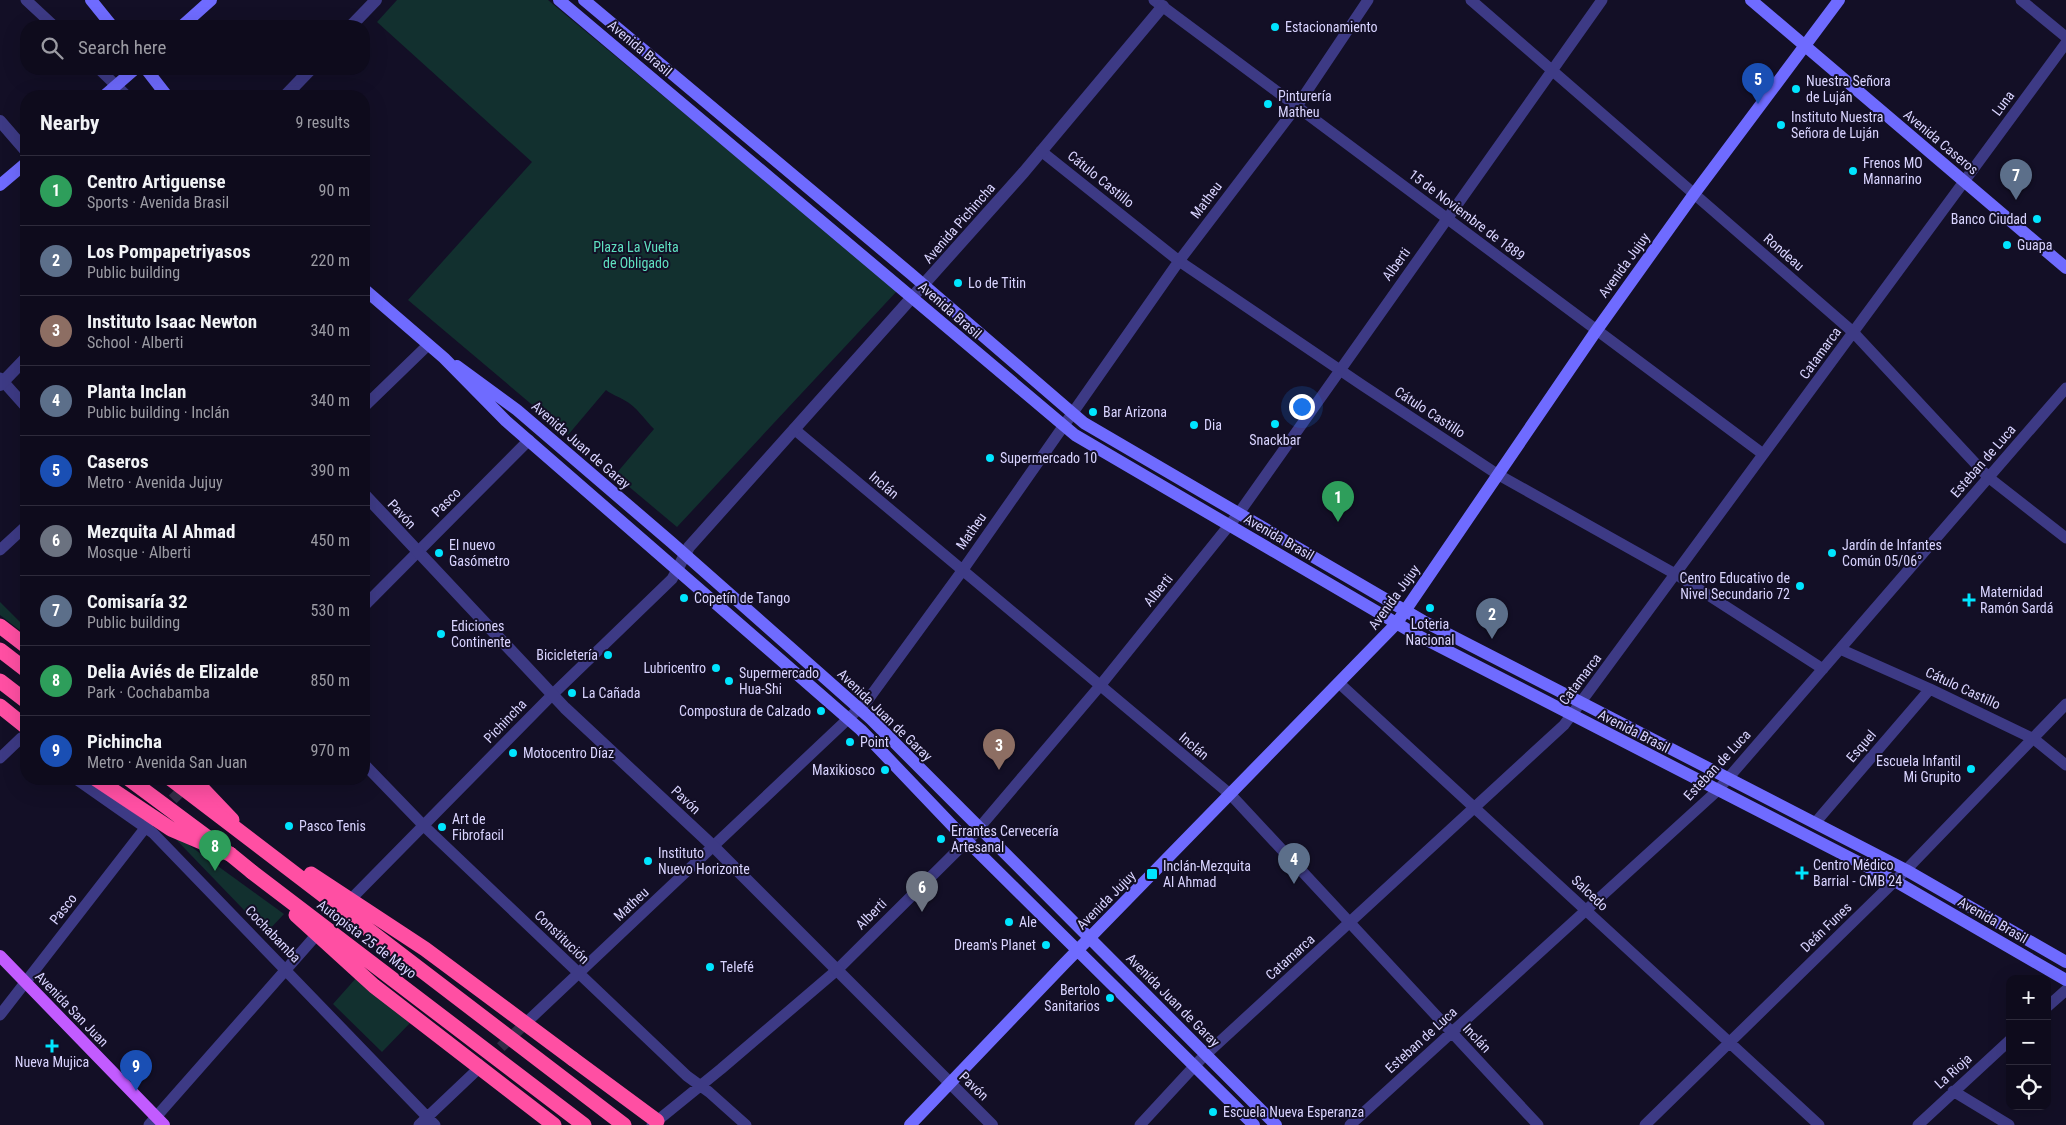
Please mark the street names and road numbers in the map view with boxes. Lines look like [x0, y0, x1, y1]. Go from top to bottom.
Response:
street label: Avenida Brasil [605, 17, 675, 79]
street label: Luna [1989, 88, 2017, 118]
street label: Avenida Caseros [1901, 106, 1981, 178]
street label: Cátulo Castillo [1065, 147, 1137, 211]
street label: 15 de Noviembre de 1889 [1406, 166, 1528, 264]
street label: Matheu [1187, 179, 1225, 221]
street label: Avenida Pichincha [920, 180, 998, 266]
street label: Avenida Jujuy [1595, 229, 1653, 301]
street label: Rondeau [1761, 230, 1807, 274]
street label: Alberti [1379, 244, 1413, 284]
street label: Avenida Brasil [915, 278, 985, 342]
street label: Catamarca [1796, 324, 1844, 382]
street label: Cátulo Castillo [1392, 383, 1468, 441]
street label: Avenida Juan de Garay [528, 398, 634, 492]
street label: Esteban de Luca [1947, 422, 2019, 500]
street label: Inclán [866, 468, 902, 502]
street label: Pasco [428, 484, 464, 520]
street label: Pavón [385, 496, 419, 532]
street label: Matheu [953, 509, 989, 553]
street label: Avenida Brasil [1241, 511, 1317, 563]
street label: Avenida Jujuy [1365, 561, 1423, 633]
street label: Alberti [1140, 571, 1176, 609]
street label: Catamarca [1556, 650, 1604, 708]
street label: Cátulo Castillo [1923, 664, 2003, 712]
street label: Avenida Juan de Garay [834, 666, 936, 764]
street label: Pichincha [480, 696, 530, 746]
street label: Avenida Brasil [1596, 706, 1672, 756]
street label: Esteban de Luca [1680, 726, 1754, 804]
street label: Esquel [1843, 727, 1879, 765]
street label: Inclán [1176, 729, 1212, 763]
street label: Pavón [668, 783, 704, 817]
street label: Avenida Jujuy [1073, 867, 1139, 933]
street label: Salcedo [1568, 872, 1612, 914]
street label: Matheu [610, 884, 652, 924]
street label: Pasco [46, 891, 80, 927]
street label: Avenida Brasil [1955, 894, 2031, 946]
street label: Alberti [852, 895, 890, 933]
street label: Autopista 25 de Mayo [314, 896, 420, 982]
street label: Deán Funes [1797, 899, 1855, 955]
street label: Cochabamba [242, 902, 304, 966]
street label: Constitución [531, 907, 593, 967]
street label: Catamarca [1262, 931, 1318, 983]
street label: Avenida Juan de Garay [1123, 950, 1223, 1050]
street label: Avenida San Juan [32, 968, 112, 1050]
street label: Esteban de Luca [1382, 1004, 1460, 1076]
street label: Inclán [1460, 1020, 1494, 1056]
street label: La Rioja [1931, 1050, 1975, 1092]
street label: Pavón [956, 1068, 992, 1104]

